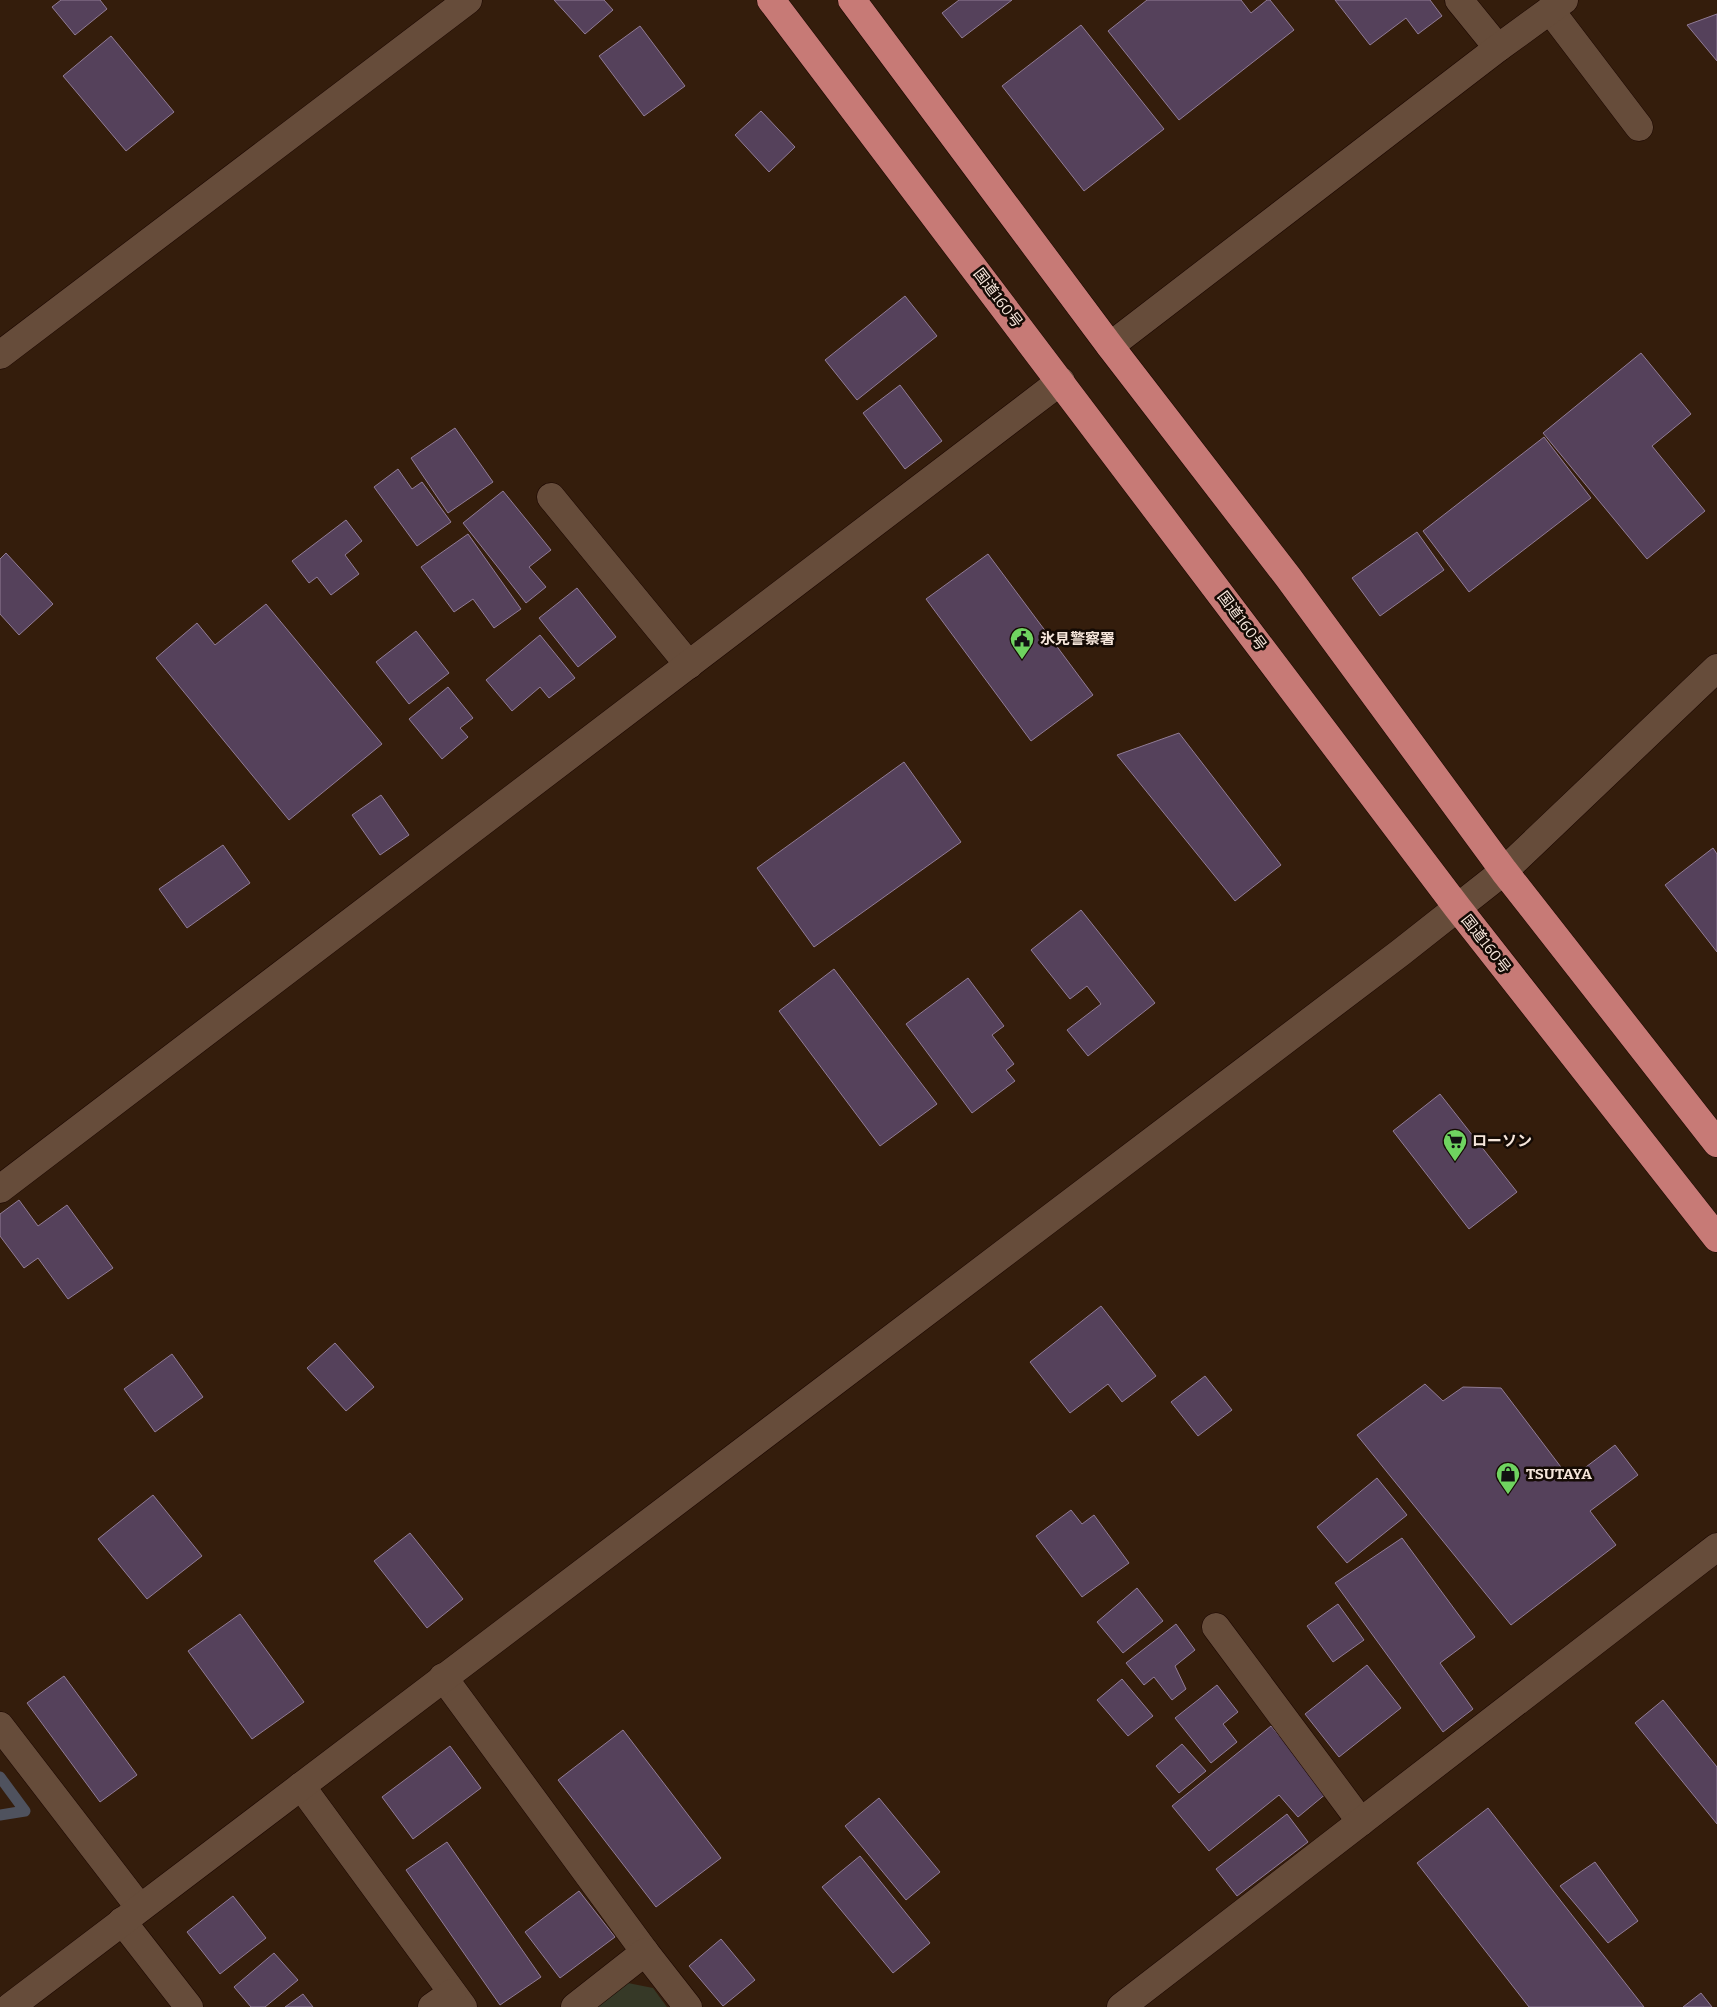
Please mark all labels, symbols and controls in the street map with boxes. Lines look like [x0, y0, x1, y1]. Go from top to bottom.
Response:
street label: 国道160号 [970, 265, 1026, 331]
street label: 国道160号 [1214, 588, 1270, 654]
public building icon: 氷見警察署 [1009, 626, 1035, 660]
place label: 氷見警察署 [1040, 630, 1115, 648]
street label: 国道160号 [1458, 911, 1514, 977]
supermarket icon: ローソン [1442, 1128, 1468, 1162]
place label: ローソン [1472, 1132, 1532, 1150]
shop icon: TSUTAYA [1495, 1461, 1521, 1495]
place label: TSUTAYA [1526, 1465, 1592, 1483]

